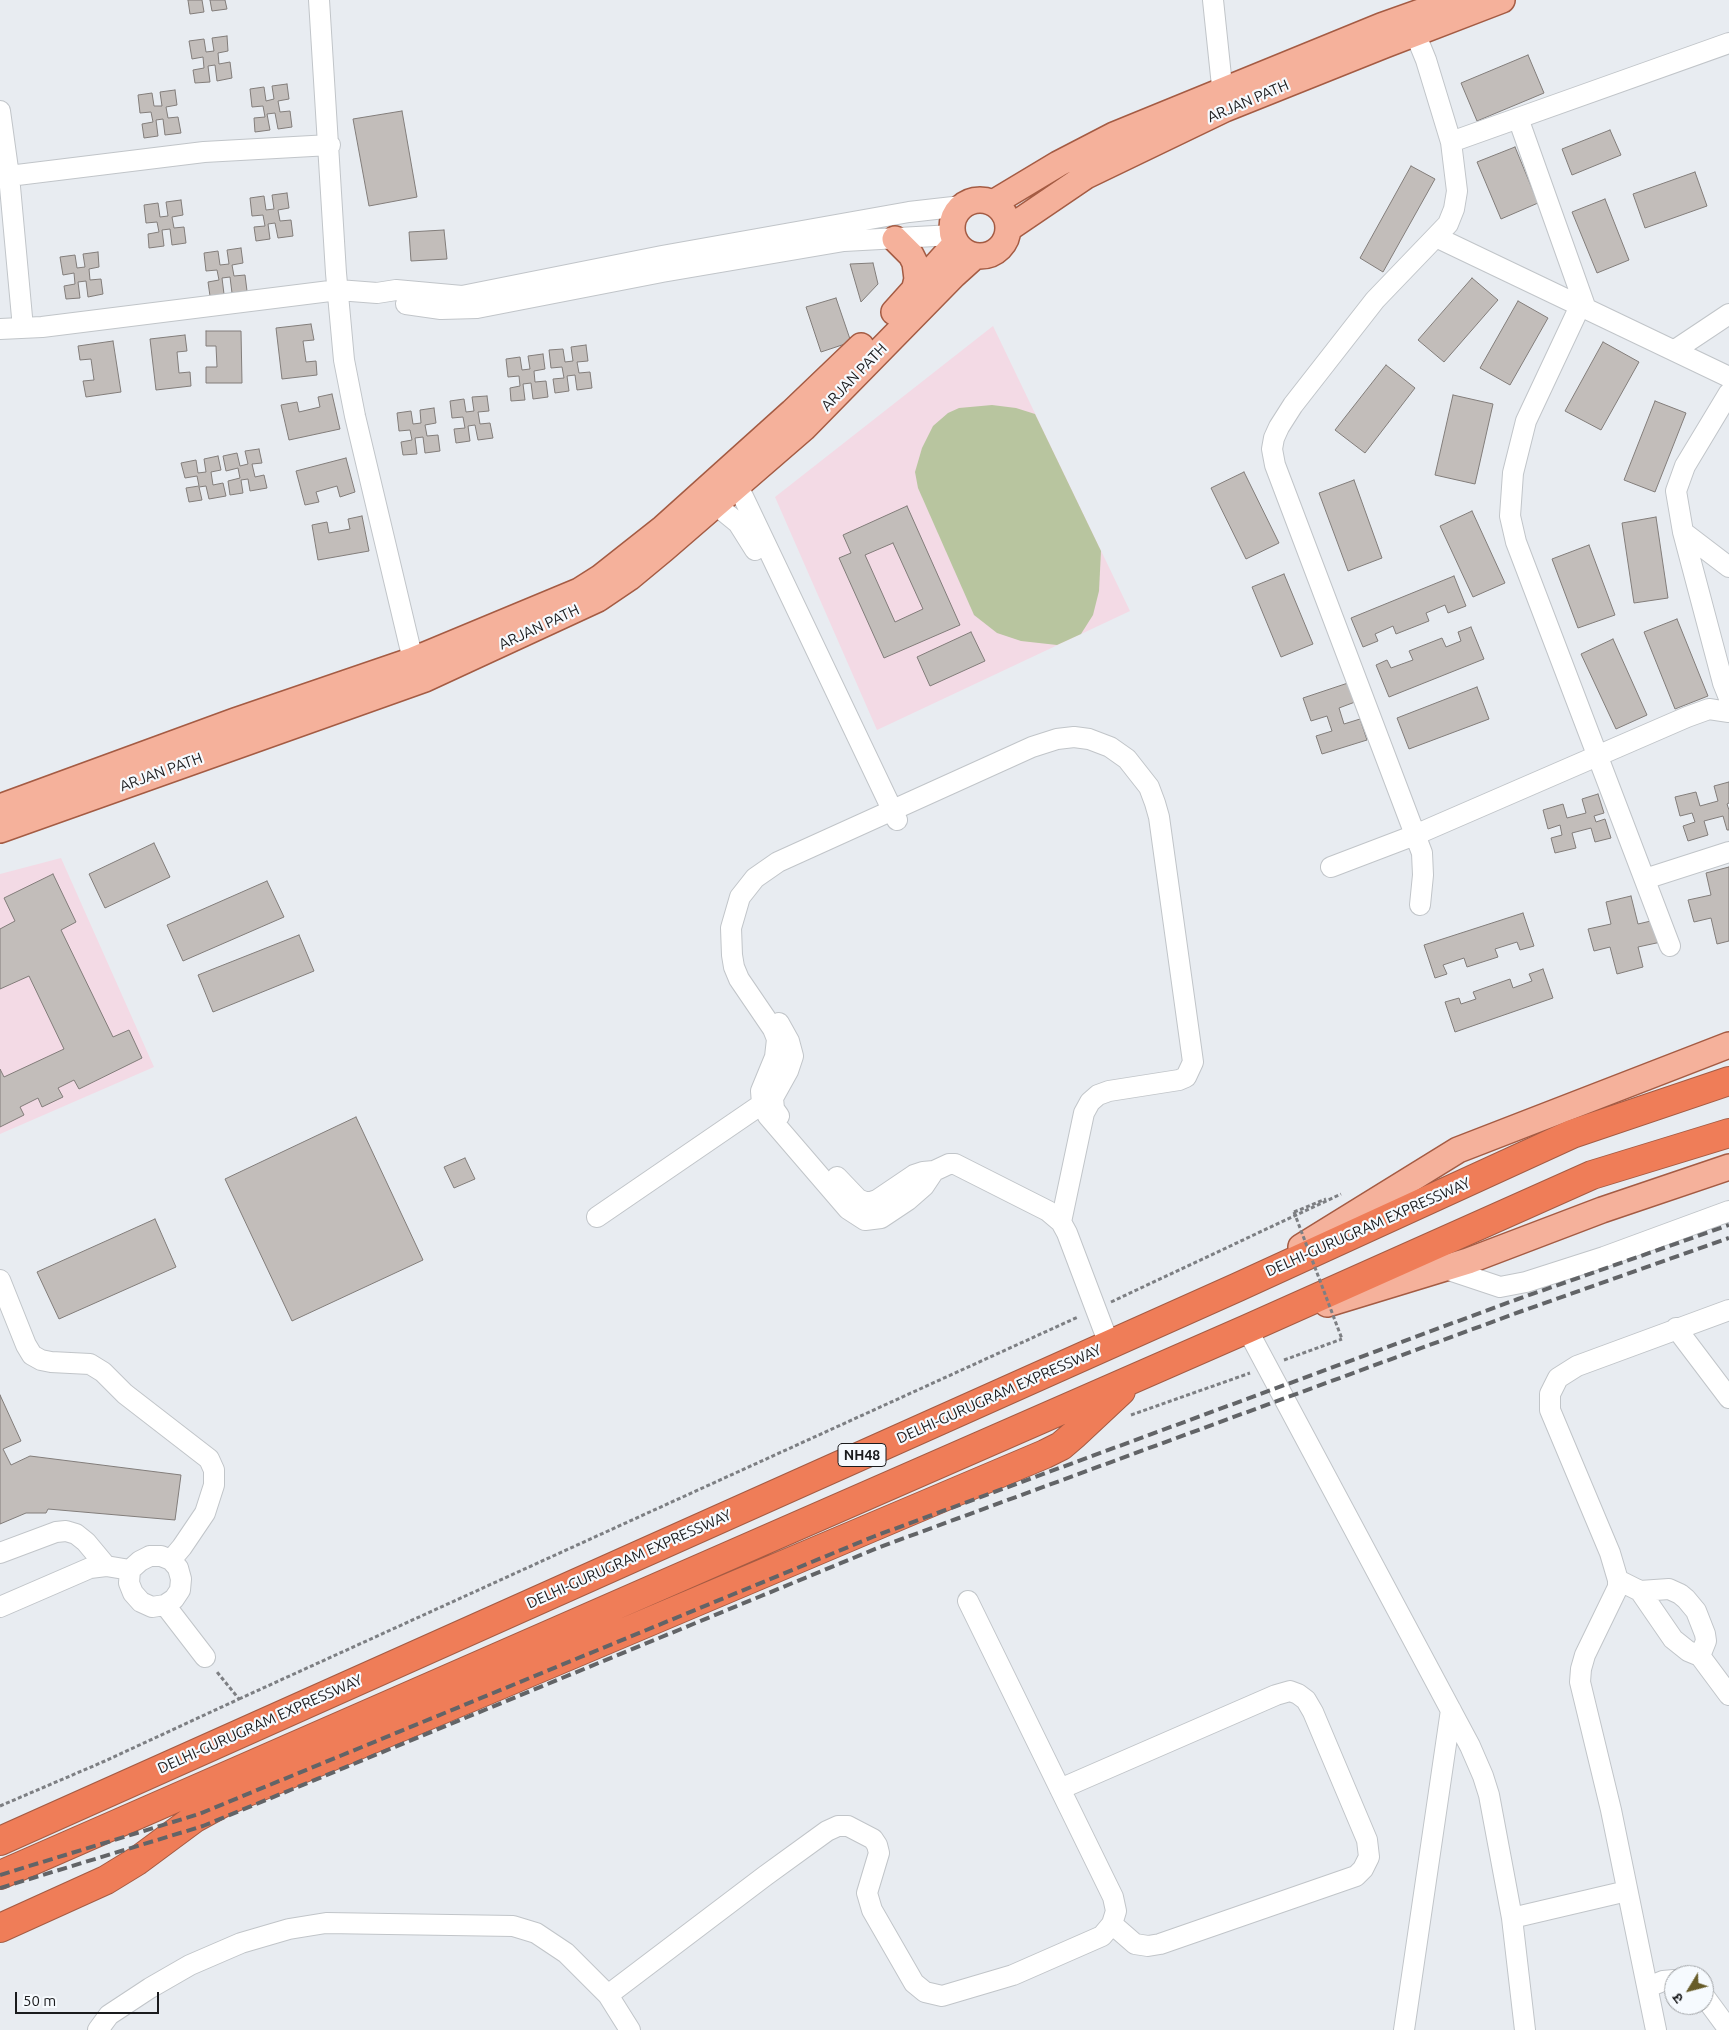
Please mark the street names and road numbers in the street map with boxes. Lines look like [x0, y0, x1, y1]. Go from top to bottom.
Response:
street label: ARJAN PATH [1205, 76, 1291, 126]
street label: ARJAN PATH [817, 340, 891, 414]
street label: ARJAN PATH [496, 601, 582, 653]
street label: ARJAN PATH [117, 749, 205, 795]
street label: DELHI-GURUGRAM EXPRESSWAY [1263, 1174, 1473, 1280]
street label: DELHI-GURUGRAM EXPRESSWAY [894, 1341, 1104, 1447]
road number: NH48 [838, 1444, 886, 1466]
street label: DELHI-GURUGRAM EXPRESSWAY [524, 1506, 734, 1612]
street label: DELHI-GURUGRAM EXPRESSWAY [155, 1671, 365, 1777]

